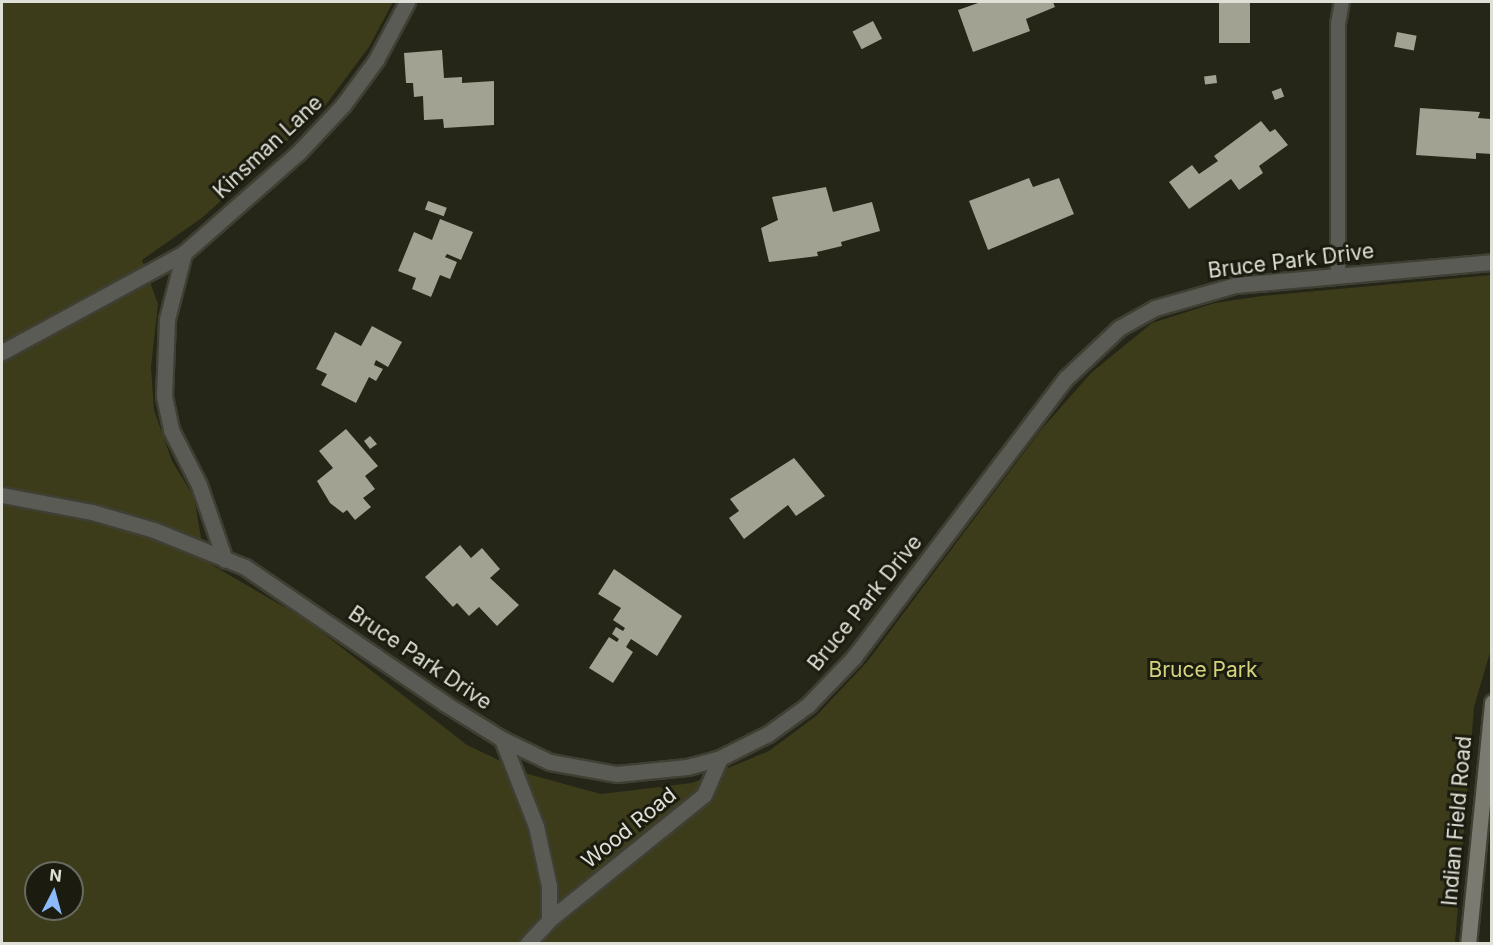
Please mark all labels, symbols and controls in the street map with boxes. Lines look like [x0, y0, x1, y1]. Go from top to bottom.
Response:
street label: Kinsman Lane [208, 90, 328, 204]
street label: Bruce Park Drive [1206, 238, 1376, 284]
street label: Bruce Park Drive [803, 530, 927, 676]
street label: Bruce Park Drive [344, 601, 496, 715]
park label: Bruce Park [1148, 657, 1258, 683]
street label: Indian Field Road [1437, 735, 1477, 907]
street label: Wood Road [577, 782, 681, 874]
north arrow [24, 861, 84, 921]
text: N [49, 865, 63, 886]

